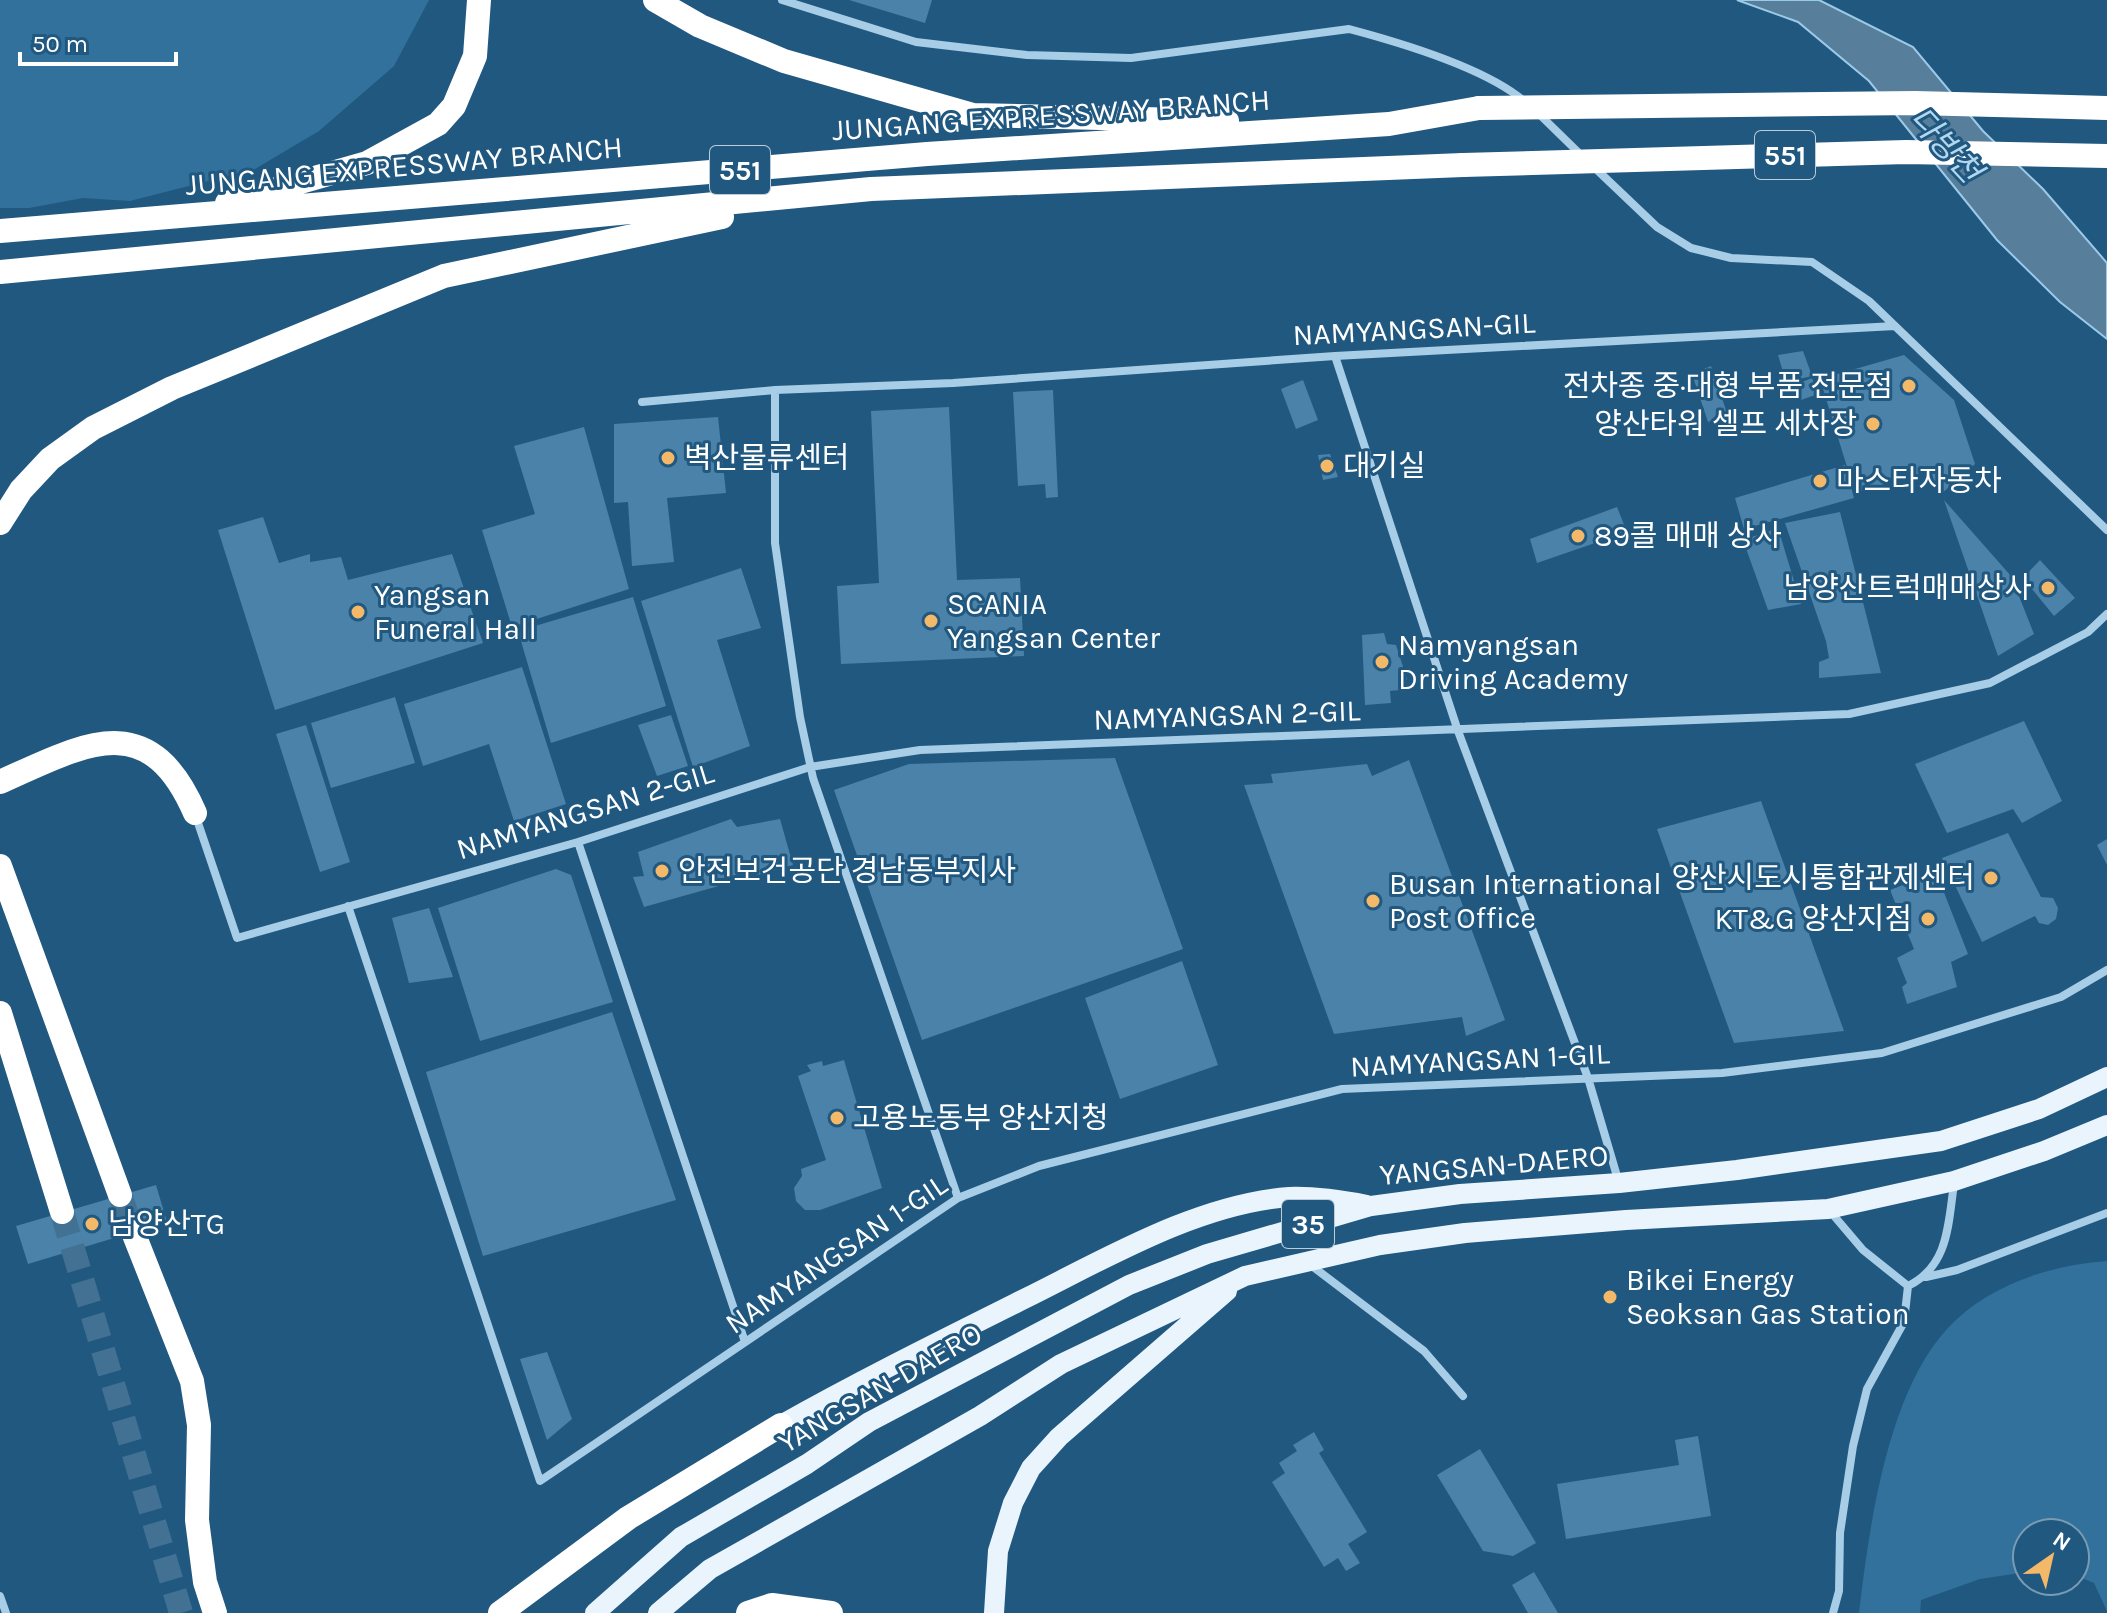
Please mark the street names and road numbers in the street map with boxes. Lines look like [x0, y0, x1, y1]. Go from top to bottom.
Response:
street label: JUNGANG EXPRESSWAY BRANCH [831, 82, 1271, 148]
street label: JUNGANG EXPRESSWAY BRANCH [184, 129, 624, 203]
road number: 551 [1755, 131, 1815, 179]
road number: 551 [710, 146, 770, 194]
street label: NAMYANGSAN-GIL [1292, 305, 1536, 353]
street label: NAMYANGSAN 2-GIL [1093, 692, 1361, 738]
street label: NAMYANGSAN 2-GIL [452, 755, 718, 867]
street label: NAMYANGSAN 1-GIL [1349, 1035, 1611, 1085]
street label: YANGSAN-DAERO [1378, 1137, 1610, 1193]
street label: NAMYANGSAN 1-GIL [718, 1166, 954, 1342]
road number: 35 [1282, 1200, 1334, 1248]
street label: YANGSAN-DAERO [772, 1315, 988, 1461]

